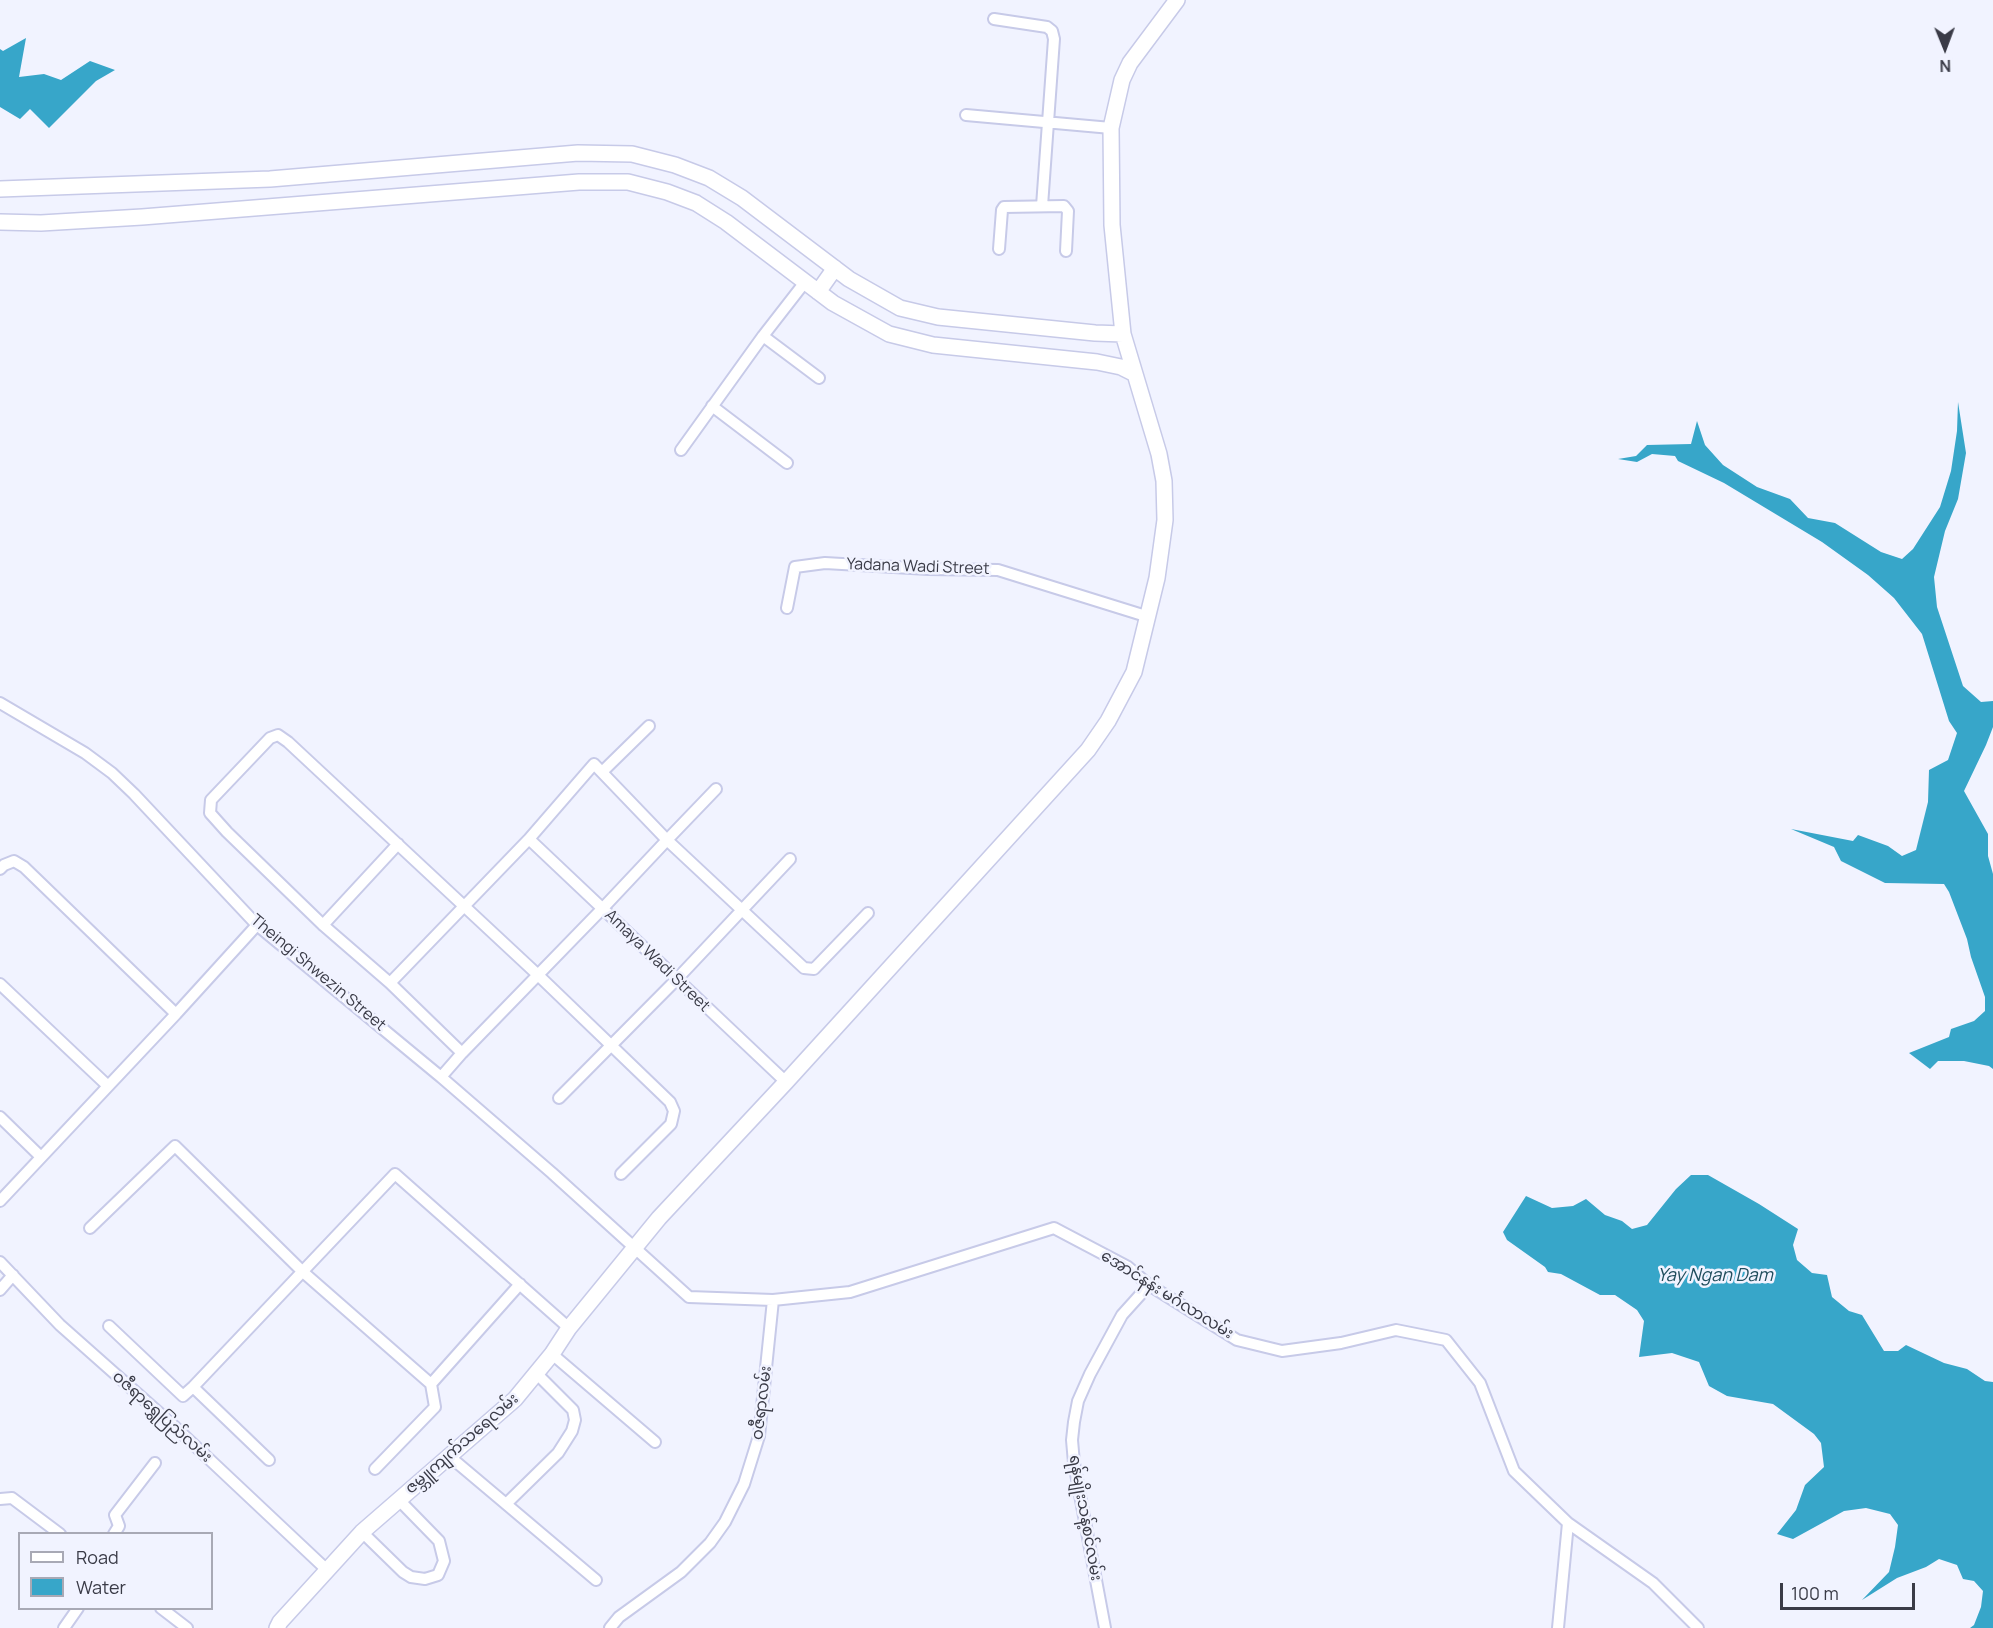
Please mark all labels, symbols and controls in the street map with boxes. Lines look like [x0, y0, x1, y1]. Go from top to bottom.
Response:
north arrow [1915, 18, 1975, 78]
text: N [1939, 55, 1951, 77]
street label: Yadana Wadi Street [846, 555, 990, 579]
street label: Amaya Wadi Street [600, 906, 714, 1016]
street label: Theingi Shwezin Street [246, 911, 390, 1035]
street label: အောင်နန်း မင်္ဂလာလမ်း [1097, 1246, 1237, 1344]
water label: Yay Ngan Dam [1657, 1265, 1773, 1287]
street label: ဝဇီရာလမ်း [748, 1365, 776, 1441]
street label: ဝဇီရာရွှေပြည်လမ်း [108, 1367, 216, 1467]
street label: ဇမ္ဘူကျက်သရေလမ်း [401, 1390, 523, 1498]
street label: ရန်မျိုးသန့်စင်လမ်း [1064, 1454, 1106, 1582]
legend [18, 1532, 213, 1610]
text: Road [76, 1545, 119, 1569]
scale bar [1783, 1571, 1918, 1609]
text: Water [76, 1575, 126, 1599]
text: 100 m [1791, 1581, 1839, 1605]

